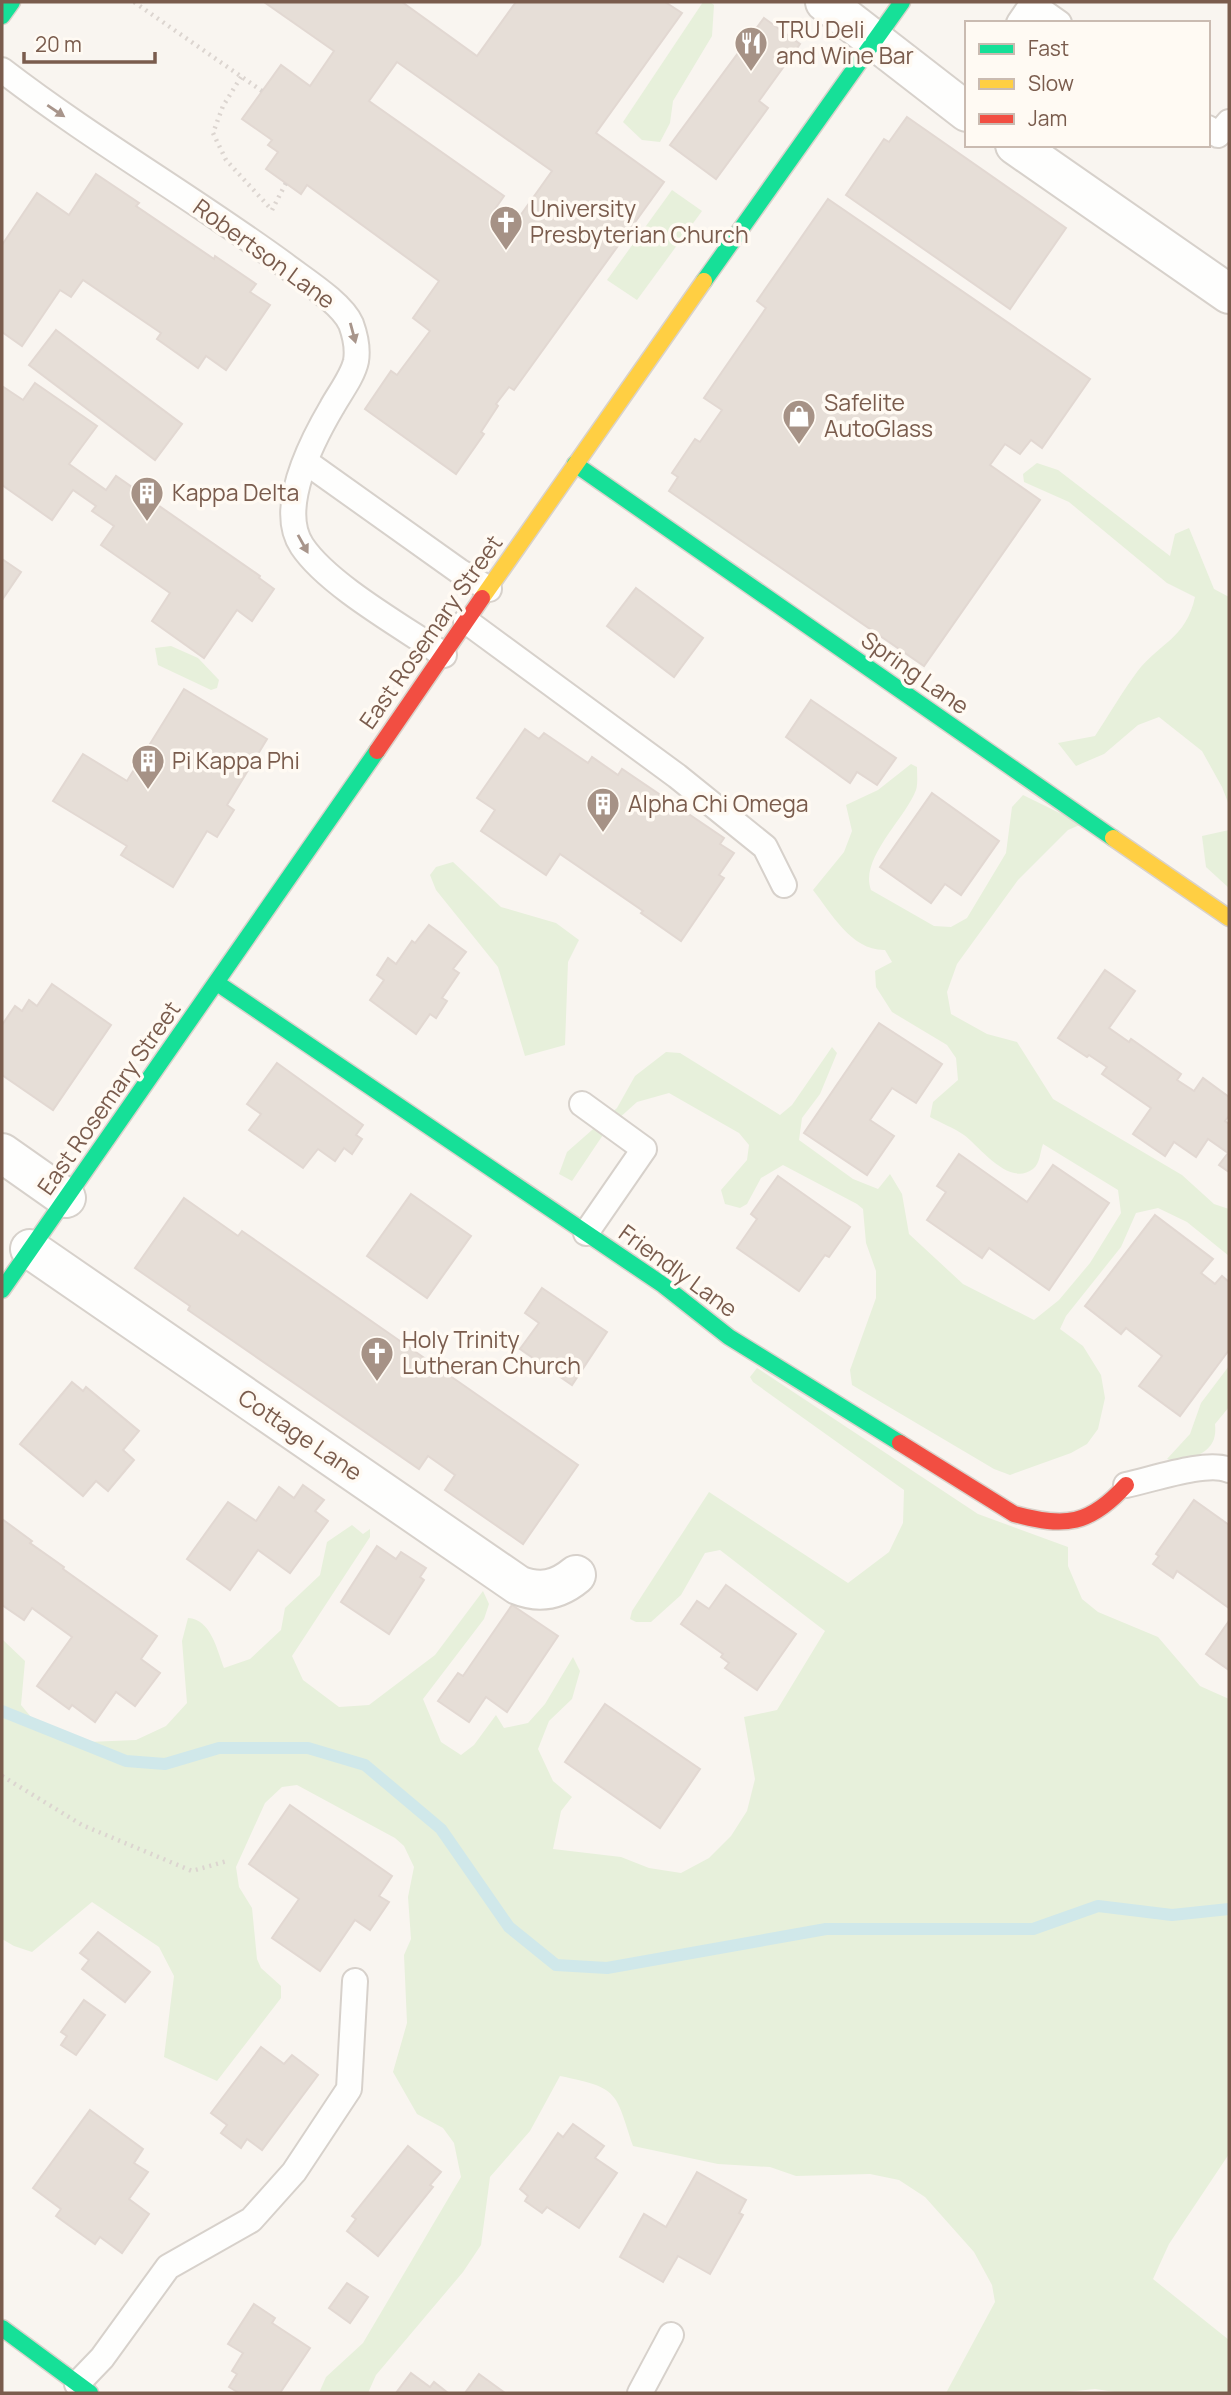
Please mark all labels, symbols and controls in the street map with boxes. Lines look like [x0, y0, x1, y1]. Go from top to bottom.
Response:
place label: TRU Deli and Wine Bar [776, 13, 914, 71]
scale bar [24, 21, 156, 65]
legend [965, 21, 1210, 147]
restaurant icon: TRU Deli and Wine Bar [732, 24, 770, 73]
text: 20 m [35, 30, 82, 58]
text: Fast [1028, 34, 1069, 62]
text: Slow [1028, 69, 1074, 97]
one-way arrow [47, 104, 66, 117]
text: Jam [1028, 104, 1067, 132]
street label: Robertson Lane [187, 191, 342, 316]
place label: University Presbyterian Church [530, 192, 749, 250]
church icon: University Presbyterian Church [487, 203, 525, 252]
one-way arrow [348, 323, 358, 344]
place label: Safelite AutoGlass [824, 386, 933, 444]
shop icon: Safelite AutoGlass [780, 397, 818, 446]
building icon: Kappa Delta [128, 474, 166, 523]
place label: Kappa Delta [172, 476, 299, 508]
street label: East Rosemary Street [351, 528, 509, 735]
one-way arrow [297, 534, 309, 553]
street label: Spring Lane [855, 623, 976, 721]
building icon: Pi Kappa Phi [129, 742, 167, 791]
place label: Pi Kappa Phi [172, 744, 300, 776]
building icon: Alpha Chi Omega [584, 785, 622, 834]
place label: Alpha Chi Omega [628, 787, 809, 819]
street label: East Rosemary Street [29, 994, 187, 1201]
street label: Friendly Lane [613, 1216, 744, 1324]
place label: Holy Trinity Lutheran Church [402, 1323, 581, 1381]
church icon: Holy Trinity Lutheran Church [358, 1334, 396, 1383]
street label: Cottage Lane [232, 1381, 369, 1487]

